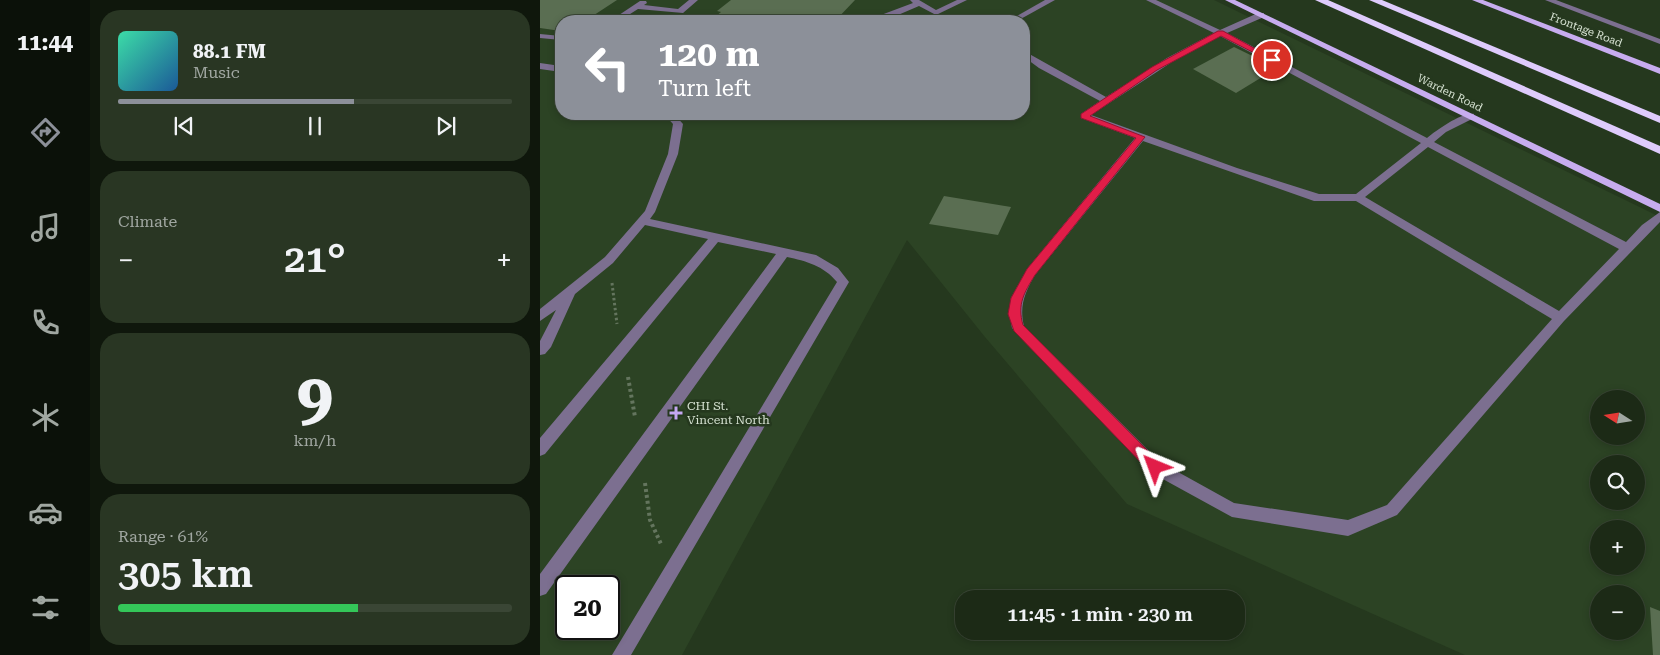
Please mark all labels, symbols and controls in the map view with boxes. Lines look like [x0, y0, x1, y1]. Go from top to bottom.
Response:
street label: Frontage Road [1548, 10, 1624, 50]
text: 11:44 [17, 30, 73, 55]
text: 120 m [658, 34, 759, 75]
icon: left [575, 35, 640, 100]
pin [1251, 39, 1293, 81]
text: 88.1 FM [193, 40, 266, 63]
icon: arrive [1258, 46, 1286, 74]
text: Music [193, 63, 240, 82]
street label: Warden Road [1415, 72, 1485, 114]
text: Turn left [658, 76, 751, 101]
icon: previous [170, 112, 198, 140]
icon: pause [301, 112, 329, 140]
icon: next [432, 112, 460, 140]
icon: directions [28, 115, 63, 150]
icon: music [28, 210, 63, 245]
text: Climate [118, 212, 177, 231]
text: 21° [284, 237, 346, 281]
text: − [118, 244, 134, 277]
text: + [496, 244, 512, 277]
icon: phone [28, 305, 63, 340]
text: 9 [297, 360, 333, 436]
north arrow [1590, 390, 1645, 445]
map controls [1590, 390, 1645, 640]
place label: CHI St. Vincent North [687, 399, 770, 427]
icon: climate [28, 400, 63, 435]
marker: CHI St. Vincent North [669, 406, 683, 420]
text: km/h [294, 431, 336, 450]
position arrow [1128, 440, 1180, 492]
button: search [1590, 455, 1645, 510]
icon: car [28, 495, 63, 530]
button: + [1590, 520, 1645, 575]
text: Range · 61% [118, 527, 208, 546]
text: 305 km [118, 552, 253, 596]
speed limit sign: 20 [555, 575, 620, 640]
button: − [1590, 585, 1645, 640]
icon: filters [28, 590, 63, 625]
text: 11:45 · 1 min · 230 m [1007, 603, 1193, 626]

